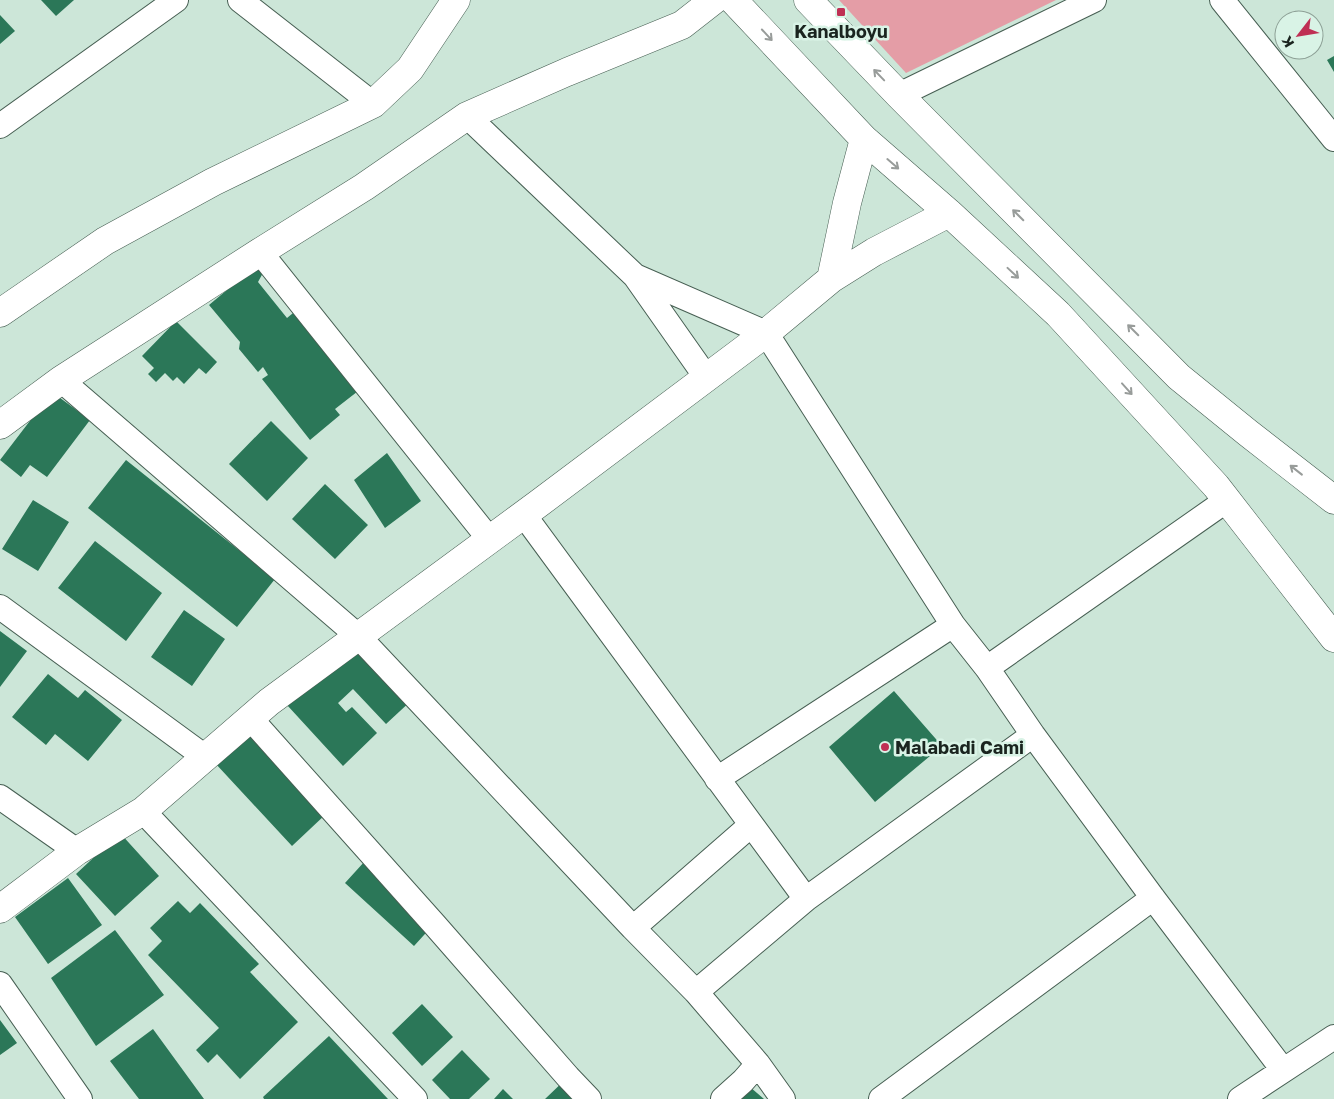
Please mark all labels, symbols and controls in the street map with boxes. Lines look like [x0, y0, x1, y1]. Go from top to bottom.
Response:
marker: Kanalboyu [835, 6, 847, 18]
north arrow [1274, 10, 1324, 60]
place label: Kanalboyu [794, 20, 888, 42]
one-way arrow [761, 29, 773, 42]
text: K [1278, 33, 1297, 51]
one-way arrow [873, 68, 885, 81]
one-way arrow [886, 158, 899, 170]
one-way arrow [1012, 209, 1024, 221]
one-way arrow [1007, 267, 1020, 279]
one-way arrow [1126, 324, 1139, 336]
one-way arrow [1120, 382, 1132, 395]
one-way arrow [1290, 464, 1303, 475]
place label: Malabadi Cami [895, 736, 1024, 758]
marker: Malabadi Cami [879, 741, 891, 753]

